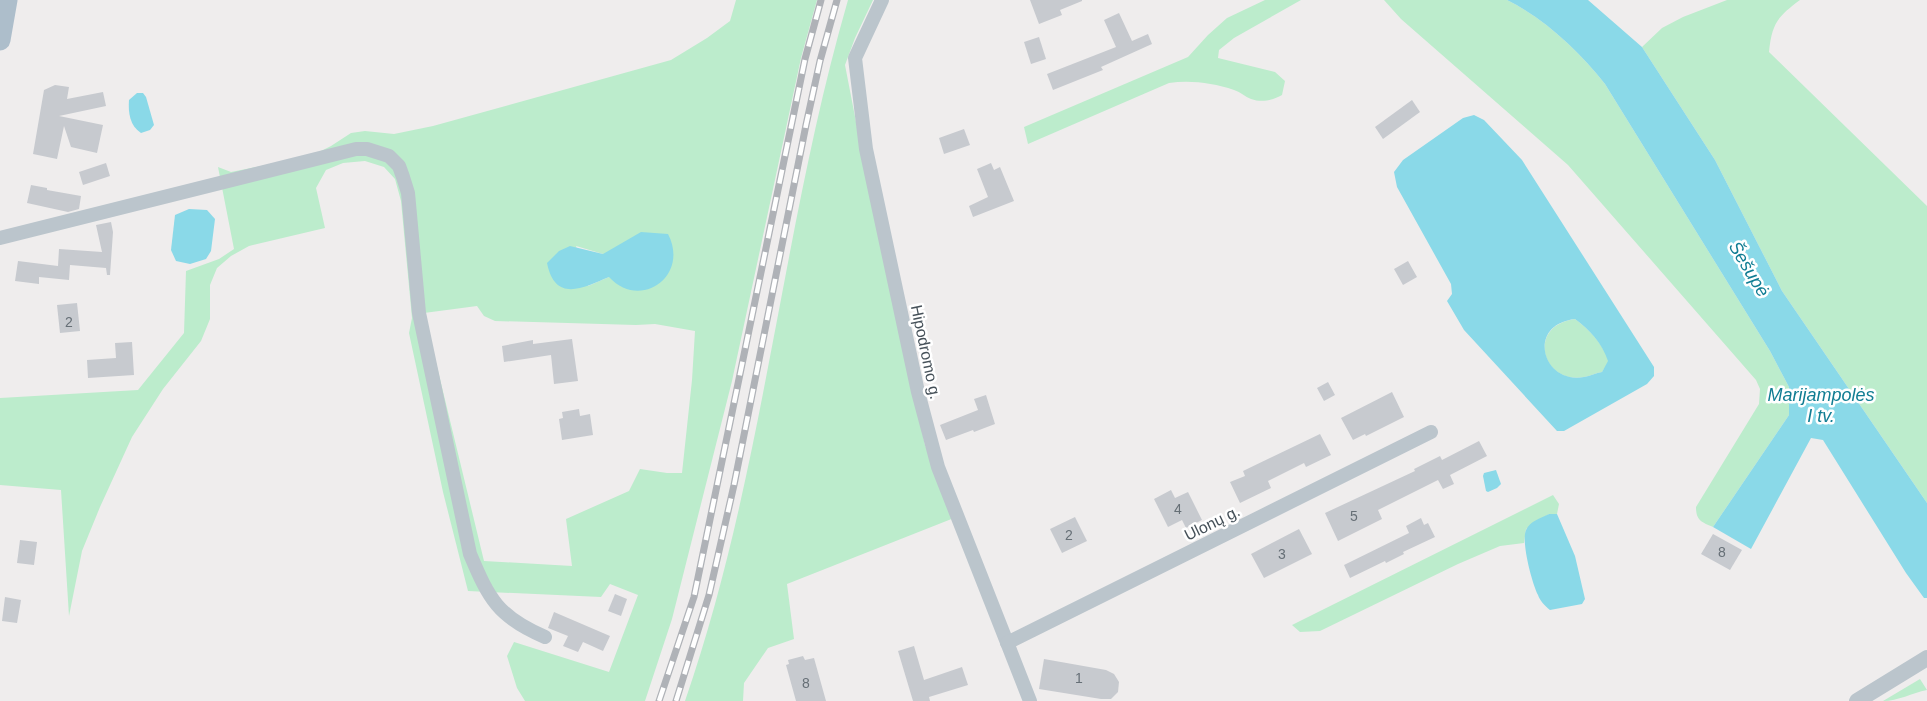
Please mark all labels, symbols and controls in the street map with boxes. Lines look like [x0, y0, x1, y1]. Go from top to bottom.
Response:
water label: Šešupė [1725, 237, 1774, 300]
street label: Hipodromo g. [908, 303, 944, 401]
house number: 2 [65, 314, 73, 330]
water label: Marijampolės I tv. [1767, 385, 1875, 426]
house number: 4 [1174, 501, 1182, 517]
street label: Ulonų g. [1181, 502, 1243, 544]
house number: 5 [1350, 508, 1358, 524]
house number: 2 [1065, 527, 1073, 543]
house number: 8 [1718, 544, 1726, 560]
house number: 3 [1278, 546, 1286, 562]
house number: 1 [1075, 670, 1083, 686]
house number: 8 [802, 675, 810, 691]

